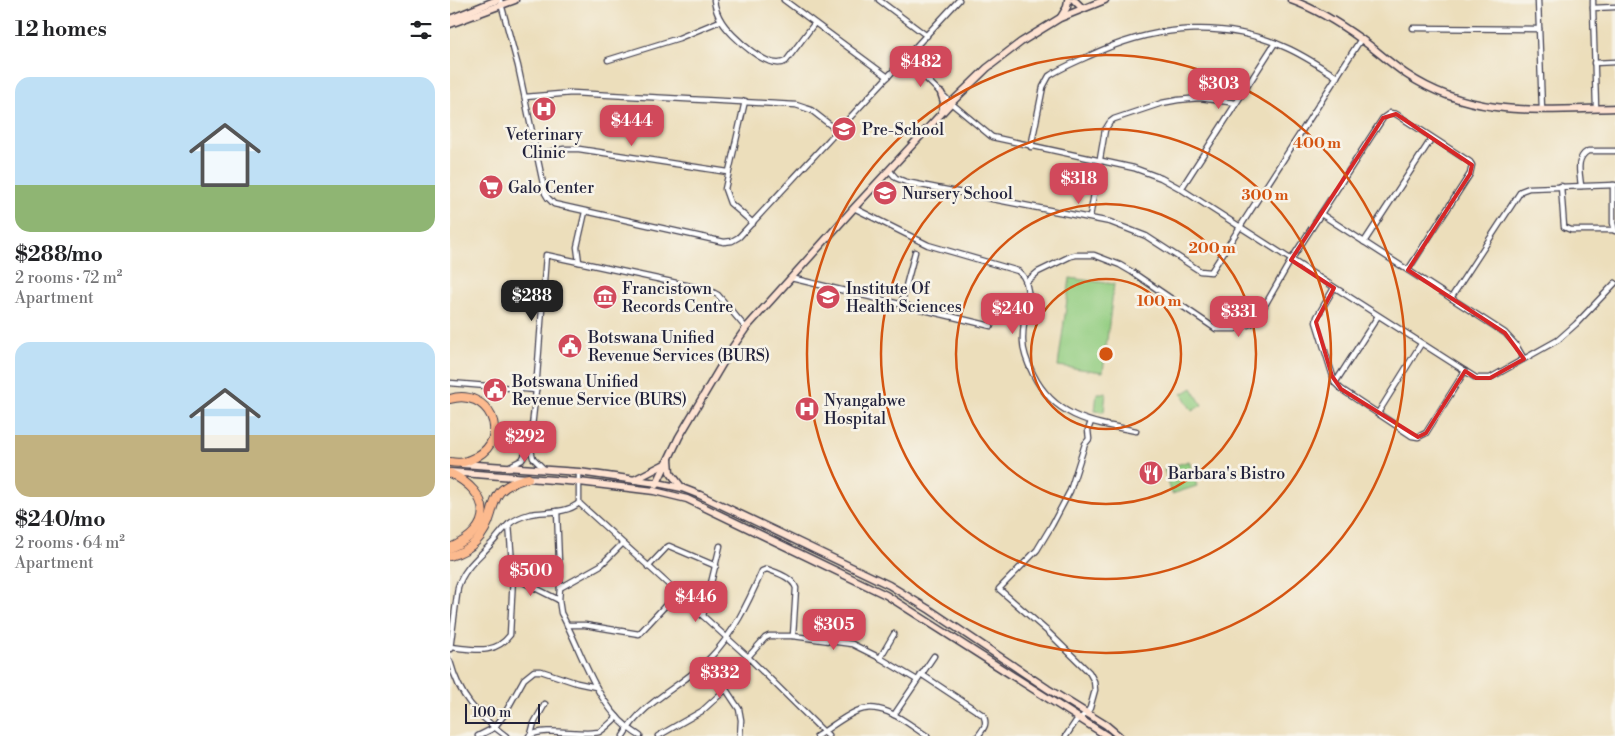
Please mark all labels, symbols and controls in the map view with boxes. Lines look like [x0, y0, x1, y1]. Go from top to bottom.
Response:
icon: filters [407, 16, 435, 44]
text: 12 homes [15, 17, 107, 43]
pin: $482 [891, 46, 951, 88]
text: $482 [901, 52, 941, 72]
pin: $303 [1189, 68, 1249, 110]
text: $303 [1199, 74, 1239, 94]
hospital icon: Veterinary Clinic [531, 96, 557, 122]
pin: $444 [602, 104, 662, 147]
icon: home [180, 110, 270, 200]
text: $444 [611, 111, 653, 131]
school or university icon: Pre-School [831, 116, 857, 142]
place label: Pre-School [862, 120, 944, 140]
place label: Veterinary Clinic [504, 125, 583, 163]
text: 400 m [1293, 134, 1341, 153]
pin: $318 [1049, 162, 1109, 205]
text: $318 [1061, 169, 1097, 189]
supermarket icon: Galo Center [478, 174, 504, 200]
place label: Galo Center [508, 178, 594, 198]
school or university icon: Nursery School [872, 180, 898, 206]
place label: Nursery School [902, 184, 1013, 204]
text: 300 m [1242, 186, 1289, 205]
text: 200 m [1188, 239, 1236, 258]
text: $288/mo [15, 242, 103, 268]
text: 2 rooms · 72 m² [15, 268, 122, 288]
place label: Francistown Records Centre [622, 279, 733, 317]
place label: Institute Of Health Sciences [846, 279, 962, 317]
pin: $288 [502, 280, 562, 322]
museum icon: Francistown Records Centre [592, 284, 618, 310]
school or university icon: Institute Of Health Sciences [815, 284, 841, 310]
text: $288 [512, 286, 552, 306]
text: Apartment [15, 288, 94, 308]
pin: $240 [983, 292, 1043, 335]
text: 100 m [1137, 292, 1182, 311]
pin: $331 [1209, 296, 1269, 338]
text: $240 [992, 299, 1034, 319]
text: $331 [1221, 302, 1257, 322]
place label: Botswana Unified Revenue Services (BURS) [587, 328, 770, 366]
public building icon: Botswana Unified Revenue Services (BURS) [557, 333, 583, 359]
centre of rings [1097, 345, 1115, 363]
place label: Botswana Unified Revenue Service (BURS) [511, 372, 687, 410]
icon: home [180, 375, 270, 465]
public building icon: Botswana Unified Revenue Service (BURS) [482, 377, 508, 403]
place label: Nyangabwe Hospital [824, 391, 906, 429]
hospital icon: Nyangabwe Hospital [794, 396, 820, 422]
pin: $292 [495, 420, 555, 463]
text: $292 [505, 427, 545, 447]
restaurant icon: Barbara's Bistro [1138, 460, 1164, 486]
place label: Barbara's Bistro [1167, 464, 1285, 484]
text: $240/mo [15, 507, 106, 533]
text: 2 rooms · 64 m² [15, 533, 125, 553]
text: Apartment [15, 553, 94, 573]
pin: $500 [501, 554, 561, 597]
text: $500 [510, 561, 552, 581]
pin: $446 [666, 580, 726, 623]
text: $446 [675, 587, 717, 607]
pin: $305 [804, 608, 864, 651]
text: $305 [814, 615, 854, 635]
pin: $332 [690, 656, 750, 699]
text: $332 [701, 663, 739, 683]
scale bar [465, 701, 540, 724]
text: 100 m [472, 704, 511, 722]

